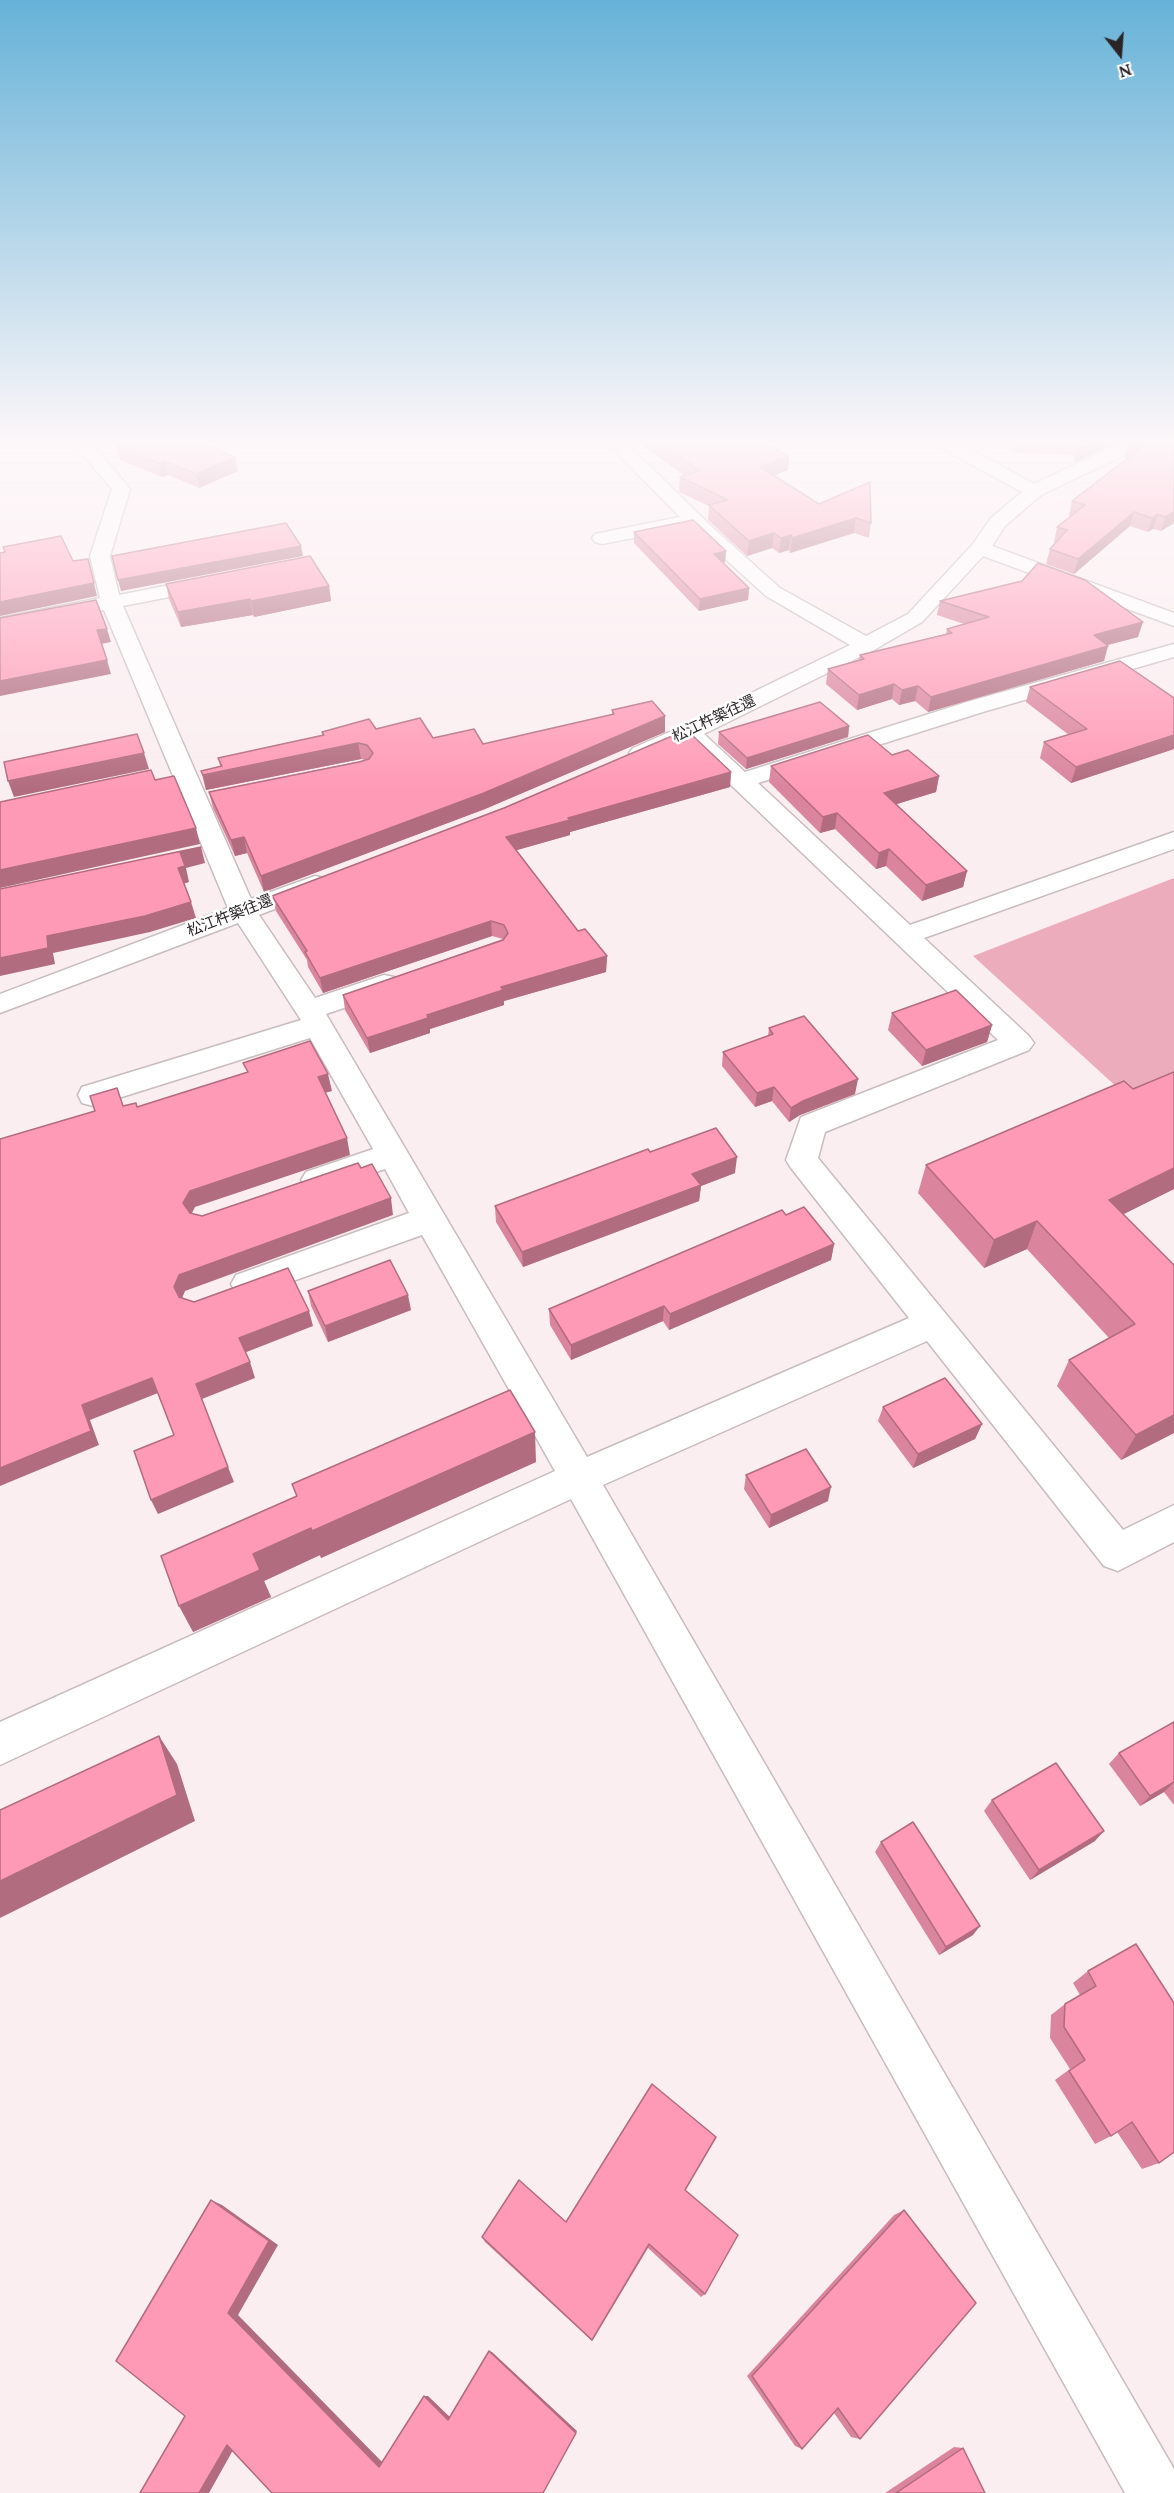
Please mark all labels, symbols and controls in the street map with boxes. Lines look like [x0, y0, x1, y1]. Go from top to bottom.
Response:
north arrow [1090, 24, 1150, 84]
text: N [1116, 60, 1134, 83]
street label: 松江杵築往還 [669, 692, 759, 746]
street label: 松江杵築往還 [185, 891, 275, 941]

